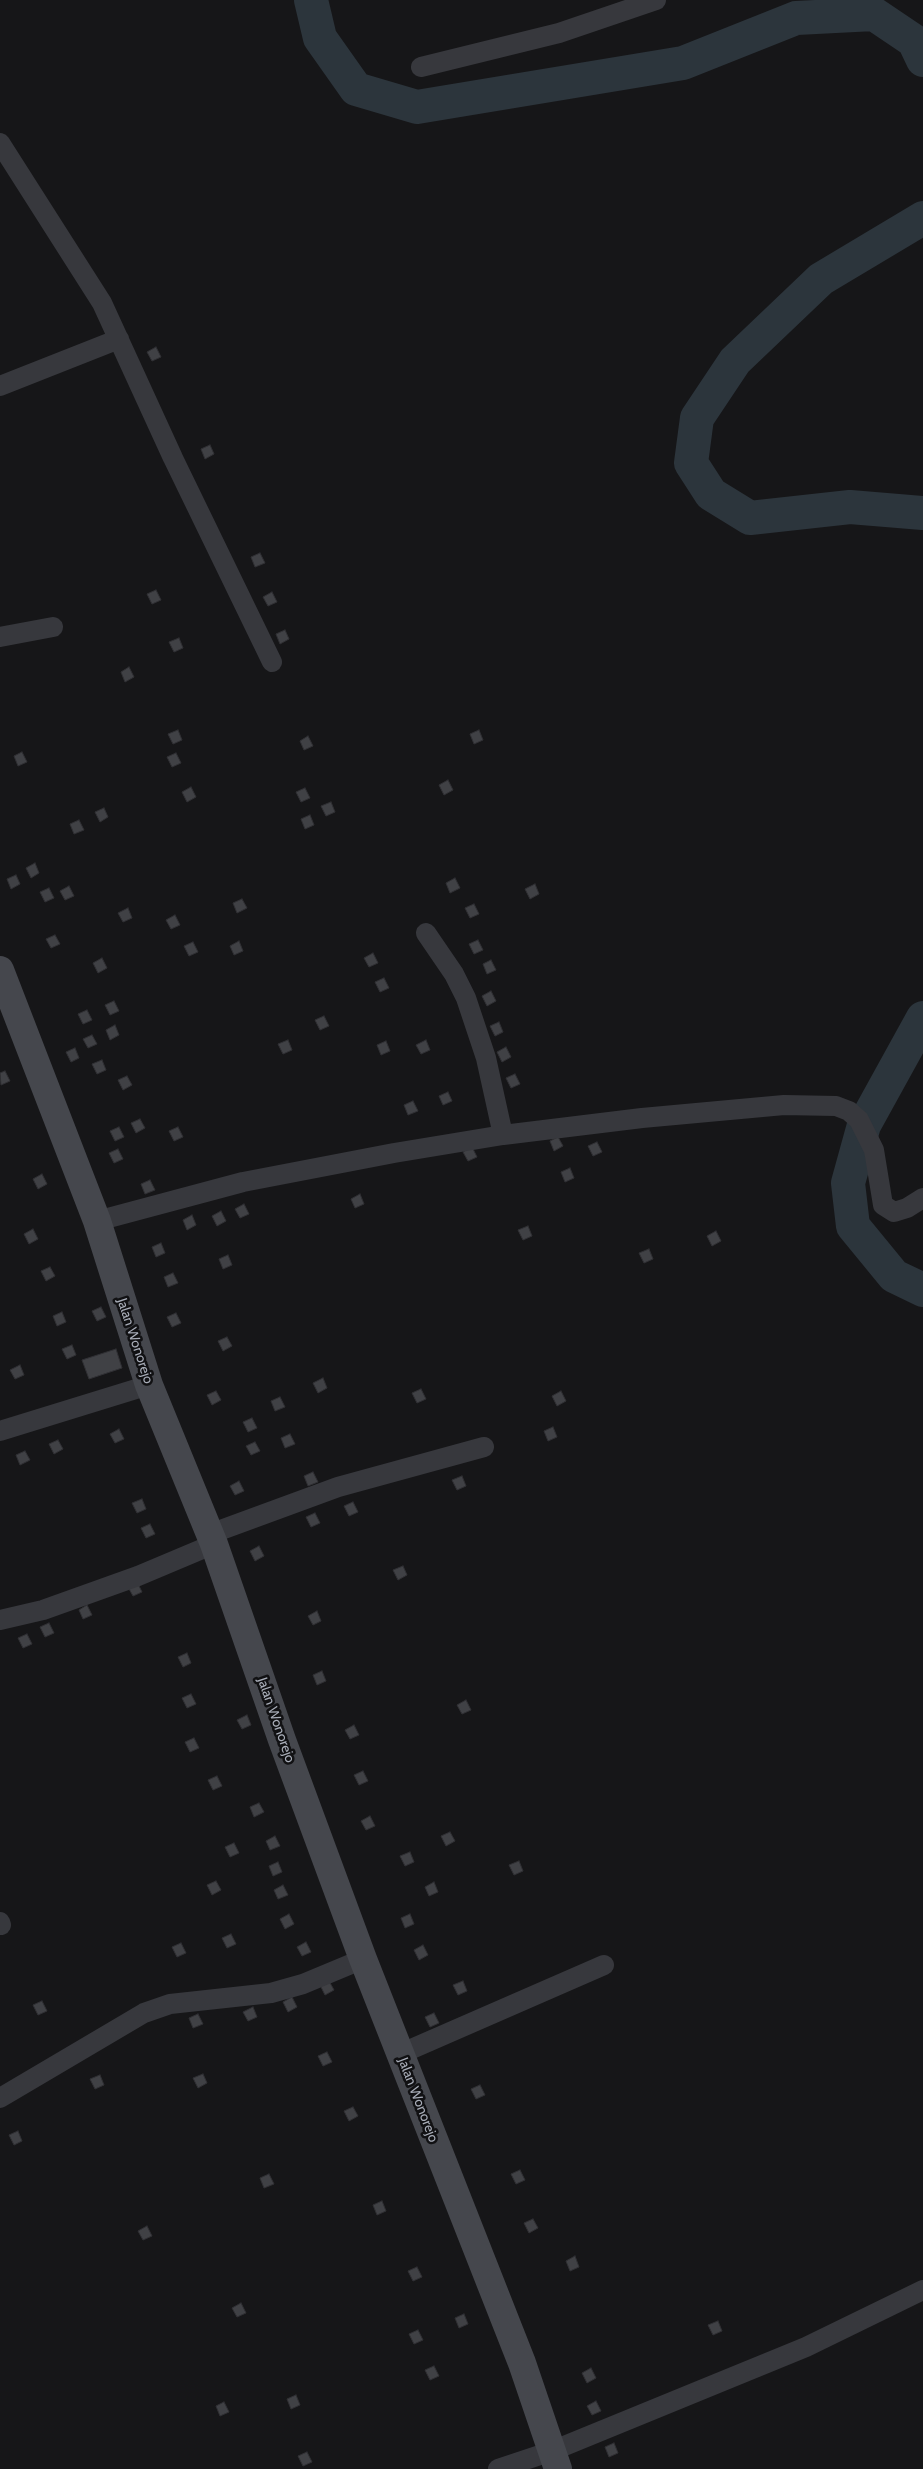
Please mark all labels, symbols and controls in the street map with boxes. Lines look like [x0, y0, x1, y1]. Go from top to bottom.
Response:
street label: Jalan Wonorejo [113, 1296, 157, 1386]
street label: Jalan Wonorejo [254, 1675, 298, 1765]
street label: Jalan Wonorejo [394, 2055, 442, 2145]

